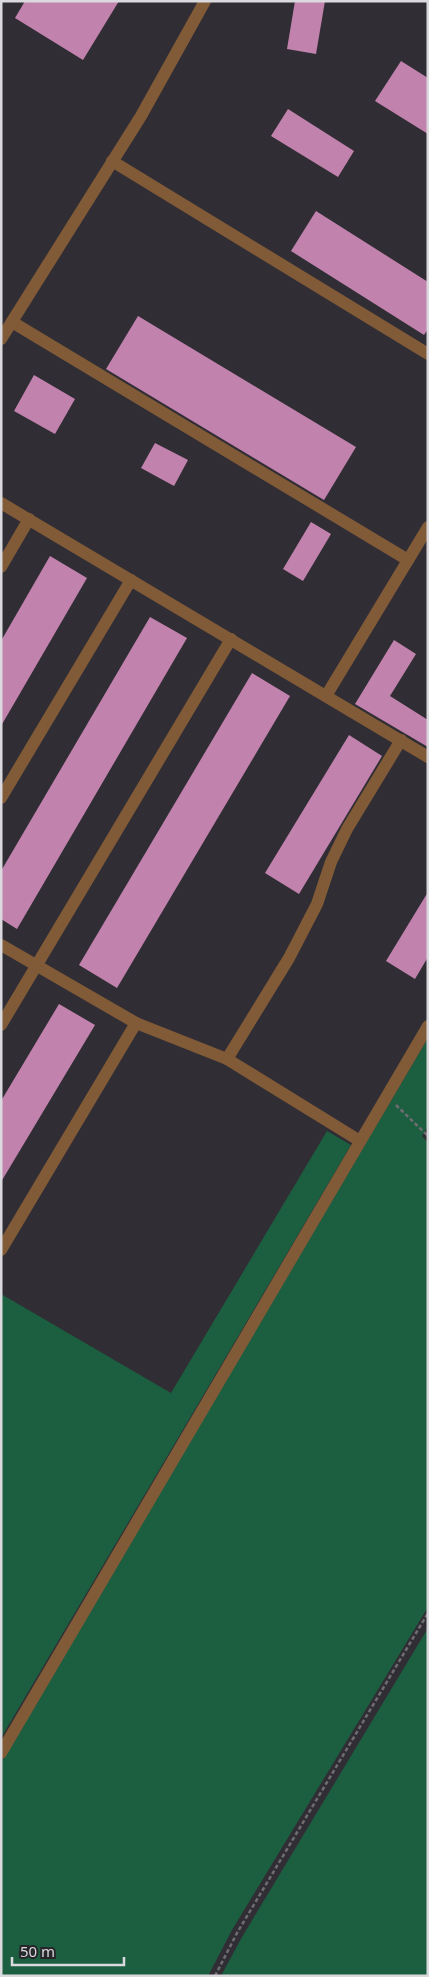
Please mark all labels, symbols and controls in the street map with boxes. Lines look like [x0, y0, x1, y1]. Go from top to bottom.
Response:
scale bar [12, 1934, 125, 1966]
text: 50 m [20, 1941, 55, 1961]

